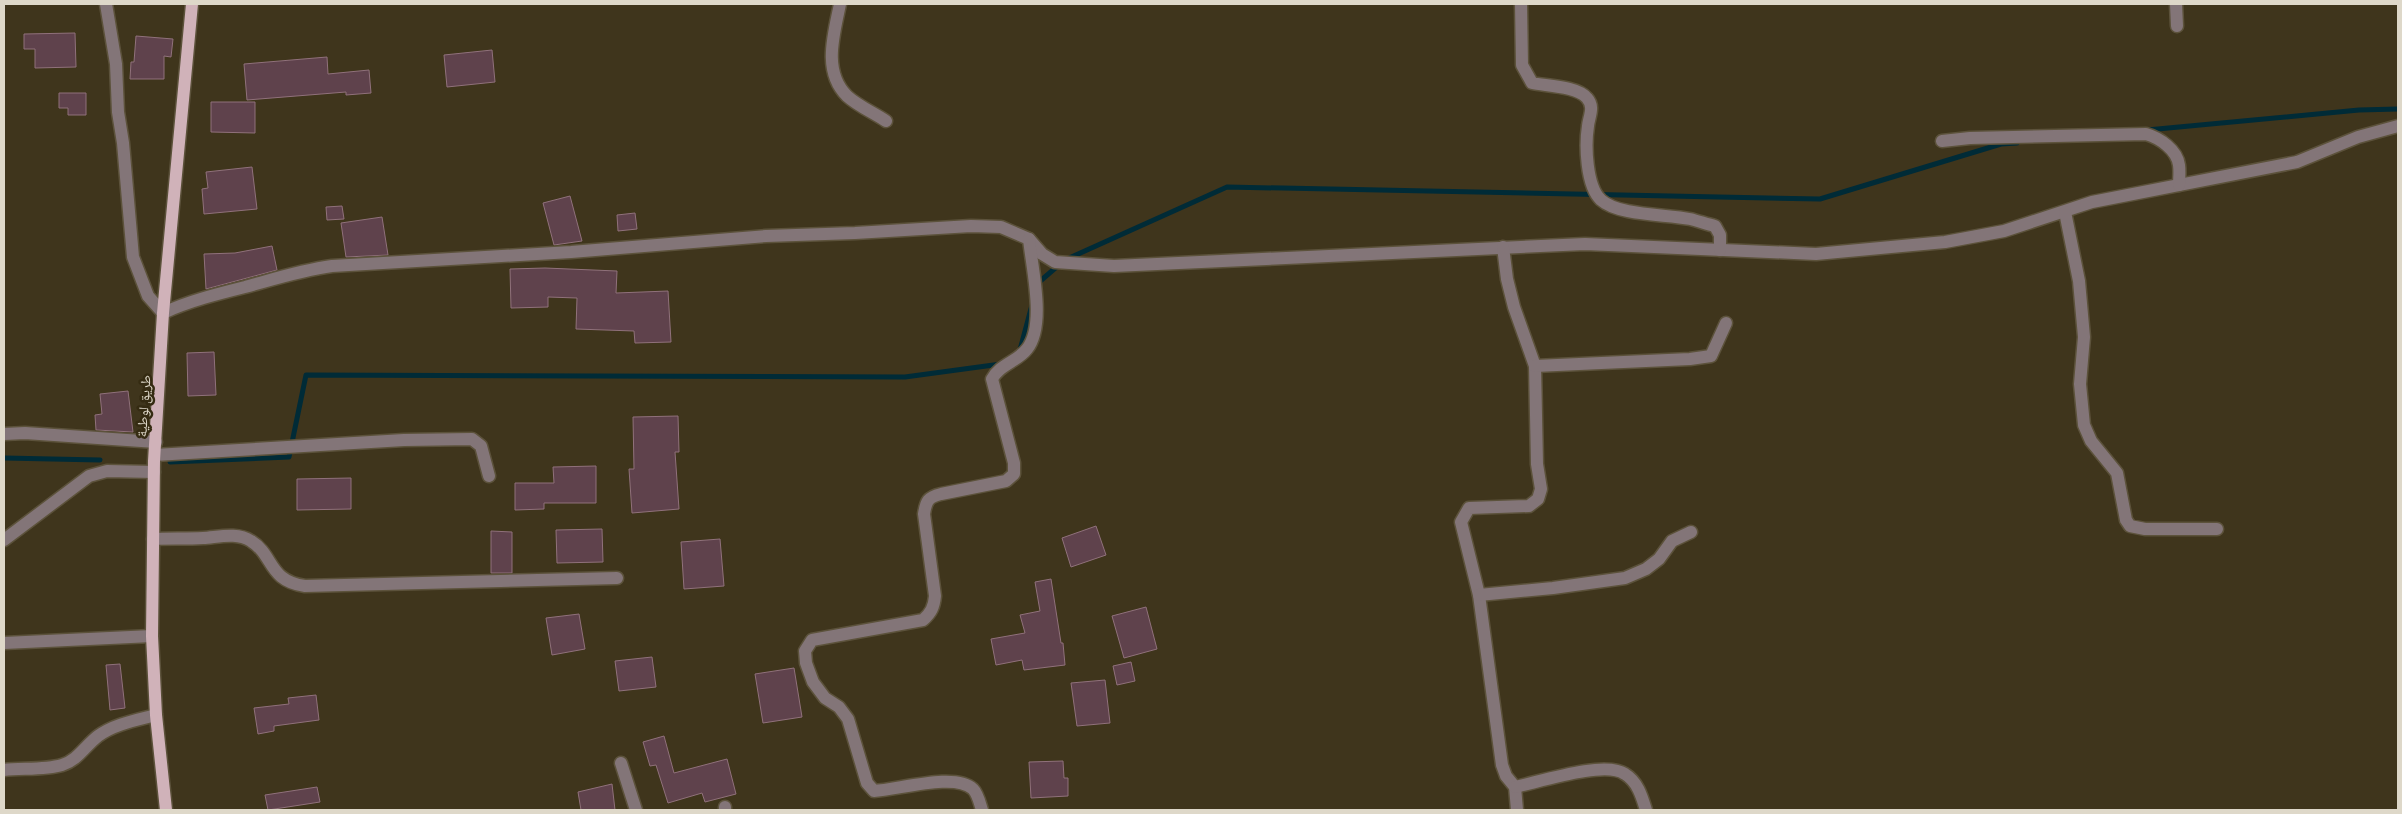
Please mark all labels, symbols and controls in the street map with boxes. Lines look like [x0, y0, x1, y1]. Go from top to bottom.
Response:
street label: طريق لوطية [131, 374, 156, 438]

